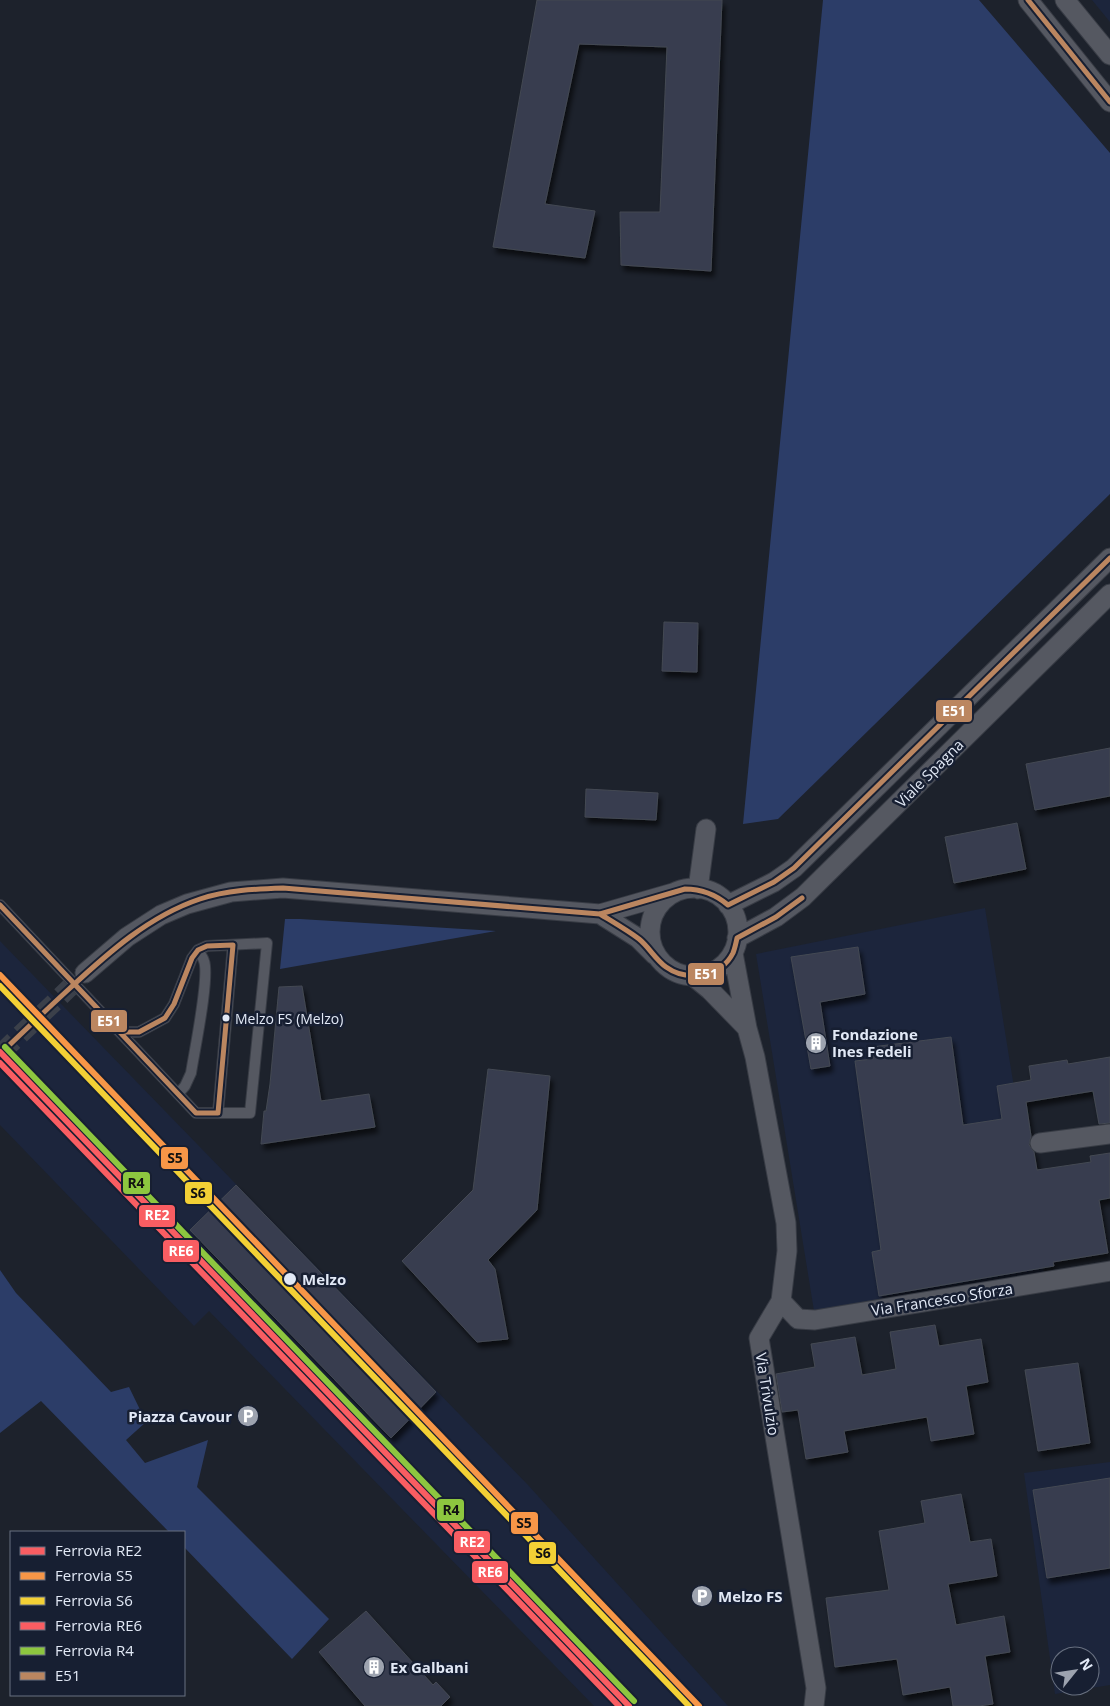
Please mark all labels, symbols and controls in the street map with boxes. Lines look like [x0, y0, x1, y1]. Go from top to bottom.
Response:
line badge: E51 [935, 699, 973, 723]
text: E51 [942, 701, 966, 720]
street label: Viale Spagna [891, 735, 967, 811]
line badge: E51 [687, 962, 725, 986]
text: E51 [694, 964, 718, 983]
line badge: E51 [90, 1009, 128, 1033]
place label: Melzo FS (Melzo) [235, 1009, 343, 1028]
text: E51 [97, 1011, 121, 1030]
marker: Melzo FS (Melzo) [221, 1013, 231, 1023]
place label: Fondazione Ines Fedeli [832, 1024, 918, 1061]
building icon: Fondazione Ines Fedeli [804, 1031, 828, 1055]
line badge: S5 [160, 1146, 189, 1170]
text: S5 [167, 1148, 183, 1167]
line badge: R4 [122, 1171, 151, 1195]
text: R4 [127, 1173, 145, 1192]
line badge: S6 [184, 1181, 213, 1205]
text: S6 [190, 1183, 206, 1202]
line badge: RE2 [138, 1204, 176, 1228]
text: RE2 [144, 1205, 170, 1224]
line badge: RE6 [162, 1239, 200, 1263]
text: RE6 [168, 1241, 194, 1260]
place label: Melzo [302, 1269, 346, 1289]
marker: Melzo [282, 1271, 298, 1287]
street label: Via Francesco Sforza [870, 1278, 1014, 1320]
street label: Via Trivulzio [752, 1351, 784, 1437]
parking icon: Piazza Cavour [236, 1404, 260, 1428]
place label: Piazza Cavour [128, 1406, 232, 1426]
line badge: R4 [436, 1498, 465, 1522]
text: R4 [442, 1500, 460, 1519]
line badge: S5 [510, 1511, 539, 1535]
text: S5 [516, 1513, 532, 1532]
line badge: RE2 [453, 1530, 491, 1554]
legend [10, 1531, 185, 1696]
text: RE2 [459, 1532, 485, 1551]
text: Ferrovia RE2 [55, 1540, 142, 1560]
line badge: S6 [528, 1541, 557, 1565]
text: S6 [535, 1543, 551, 1562]
line badge: RE6 [471, 1560, 509, 1584]
text: RE6 [477, 1562, 503, 1581]
text: Ferrovia S5 [55, 1565, 133, 1585]
parking icon: Melzo FS [690, 1584, 714, 1608]
place label: Melzo FS [718, 1586, 783, 1606]
text: Ferrovia S6 [55, 1590, 133, 1610]
text: Ferrovia RE6 [55, 1615, 142, 1635]
text: Ferrovia R4 [55, 1640, 134, 1660]
north arrow [1050, 1646, 1100, 1696]
building icon: Ex Galbani [362, 1655, 386, 1679]
text: N [1076, 1655, 1098, 1674]
place label: Ex Galbani [390, 1657, 468, 1677]
text: E51 [55, 1665, 81, 1685]

